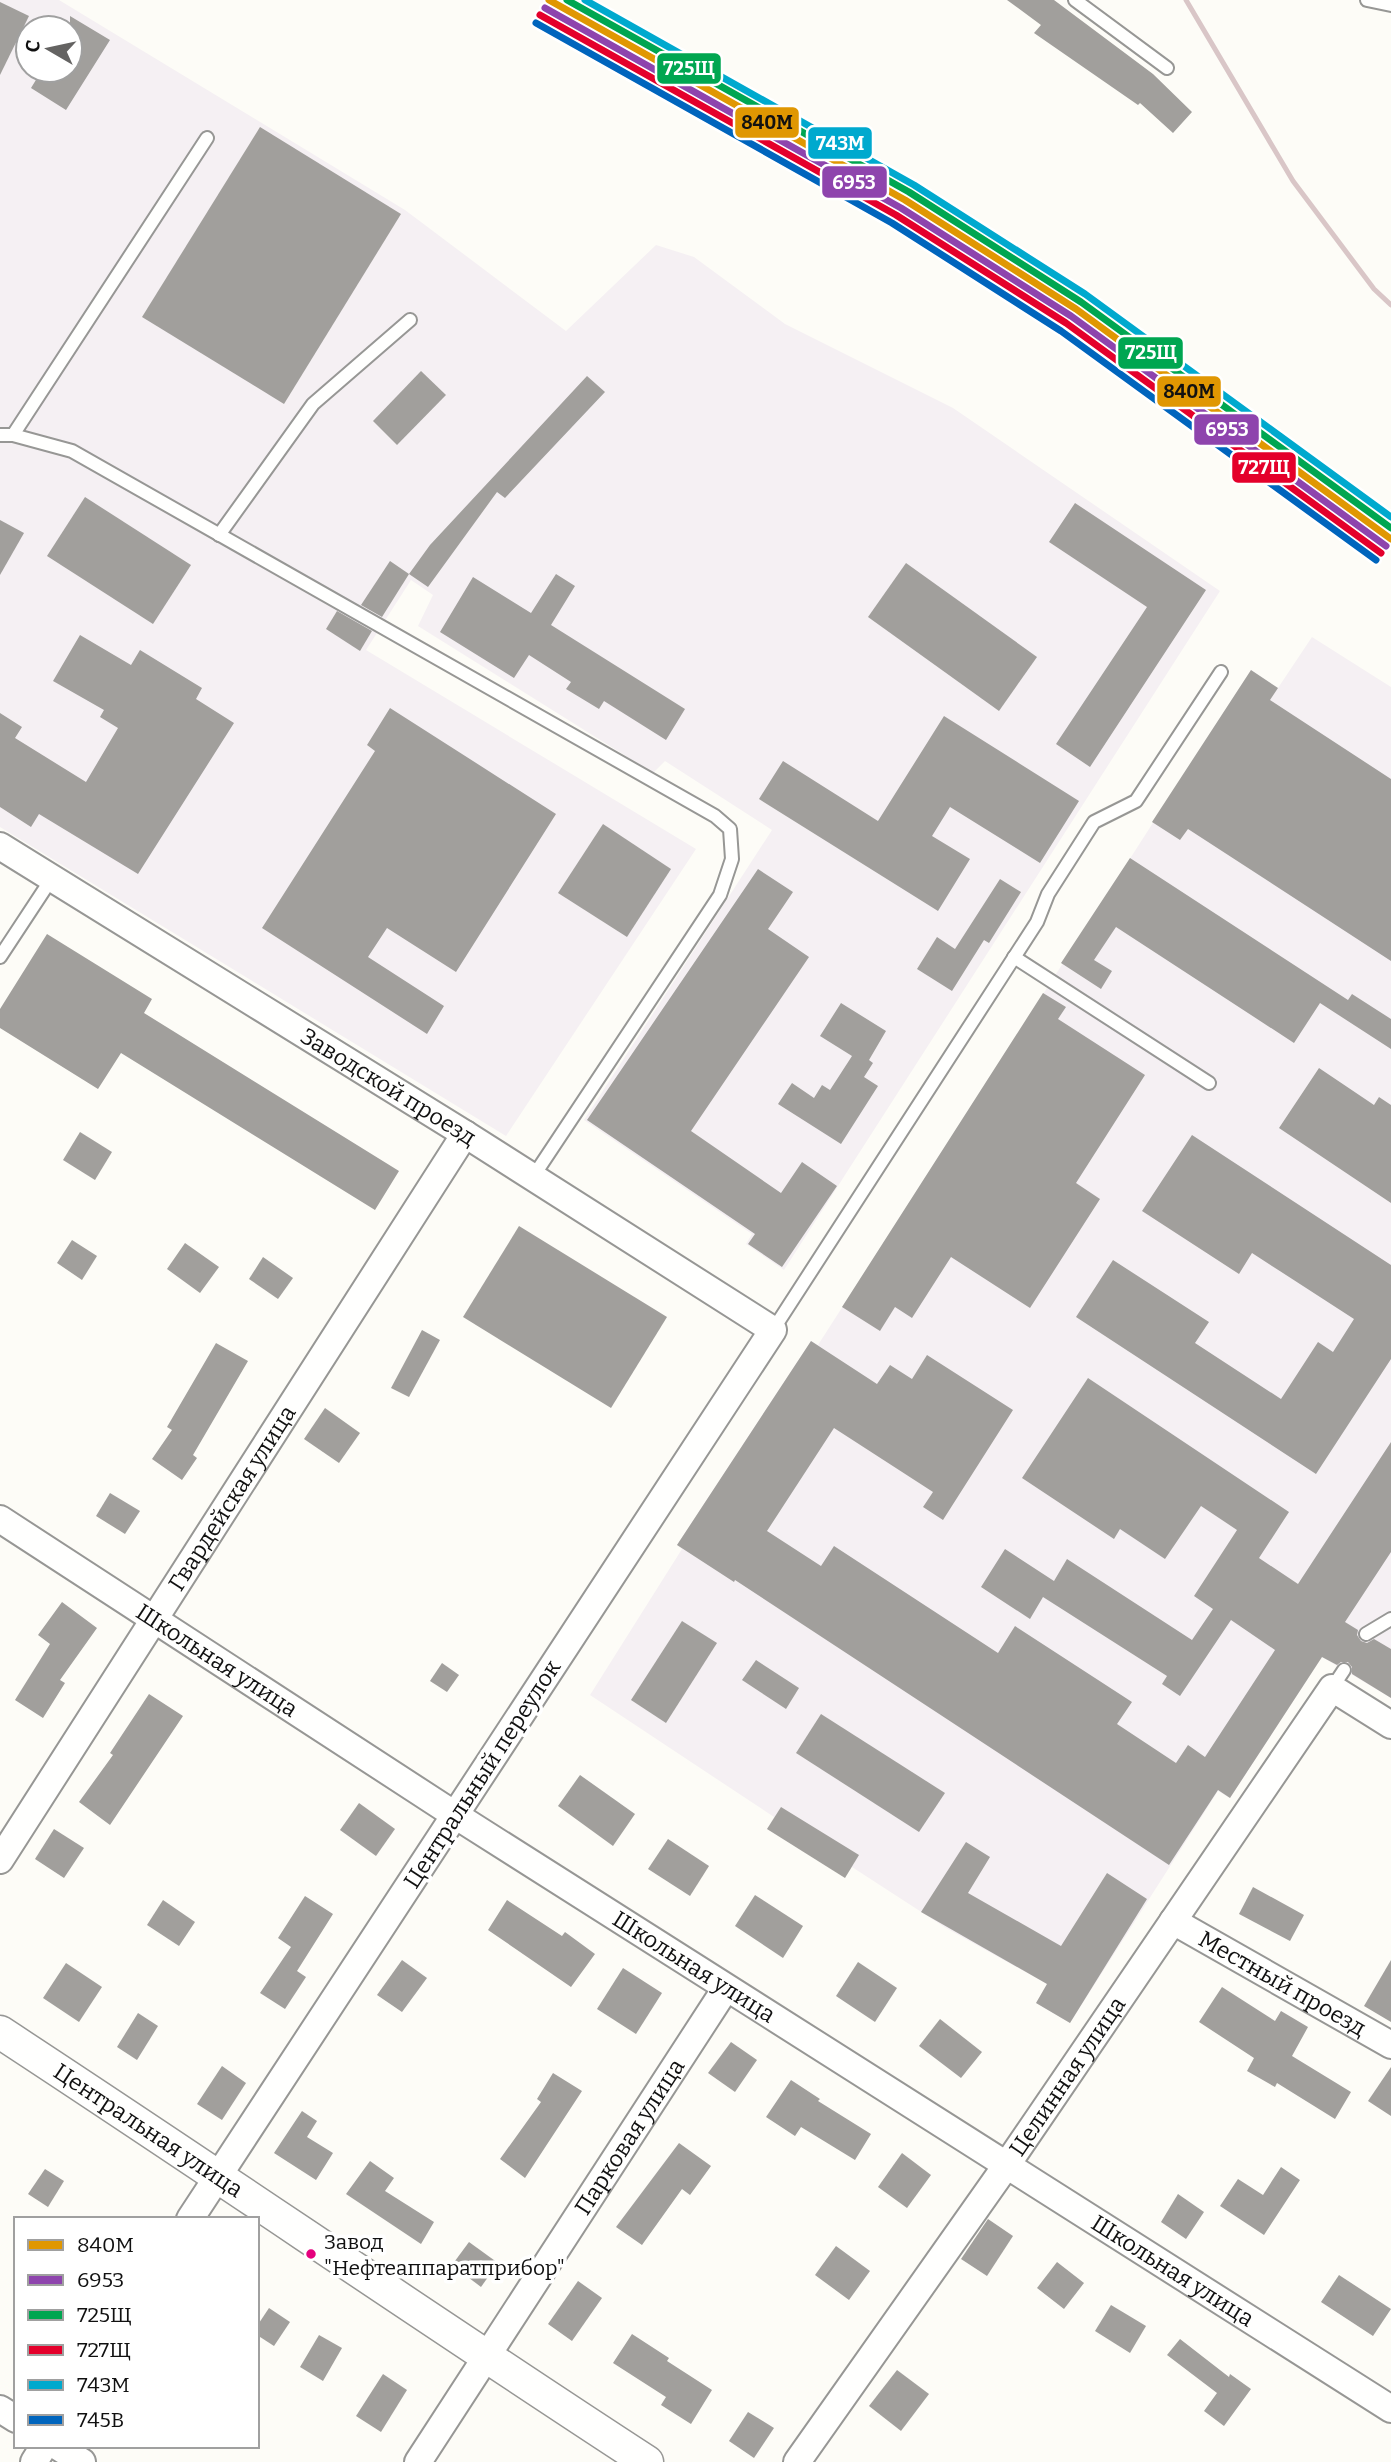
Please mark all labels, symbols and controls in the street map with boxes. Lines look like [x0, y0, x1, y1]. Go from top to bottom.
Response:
north arrow [14, 14, 84, 84]
text: С [20, 39, 45, 54]
line badge: 725Щ [656, 52, 722, 85]
text: 725Щ [663, 57, 715, 80]
line badge: 840М [734, 106, 800, 139]
text: 840М [741, 111, 793, 134]
line badge: 743М [807, 126, 873, 160]
text: 743М [816, 132, 864, 155]
line badge: 6953 [821, 165, 888, 199]
text: 6953 [832, 171, 876, 194]
line badge: 725Щ [1117, 336, 1184, 370]
text: 725Щ [1125, 341, 1177, 364]
line badge: 840М [1156, 375, 1222, 408]
text: 840М [1163, 380, 1215, 403]
line badge: 6953 [1193, 413, 1260, 446]
text: 6953 [1205, 418, 1249, 441]
line badge: 727Щ [1231, 451, 1297, 484]
text: 727Щ [1238, 456, 1290, 479]
street label: Заводской проезд [296, 1022, 482, 1152]
street label: Гвардейская улица [162, 1400, 302, 1596]
street label: Школьная улица [131, 1597, 303, 1723]
street label: Центральный переулок [398, 1654, 567, 1894]
street label: Школьная улица [608, 1905, 781, 2029]
street label: Местный проезд [1194, 1925, 1371, 2042]
street label: Целинная улица [1003, 1991, 1132, 2161]
street label: Парковая улица [568, 2053, 691, 2220]
street label: Центральная улица [48, 2057, 249, 2204]
street label: Школьная улица [1086, 2209, 1260, 2333]
legend [14, 2217, 259, 2448]
place label: Завод "Нефтеаппаратприбор" [324, 2229, 565, 2281]
text: 840М [77, 2232, 134, 2258]
marker: Завод "Нефтеаппаратприбор" [304, 2247, 318, 2261]
text: 6953 [77, 2267, 124, 2293]
text: 725Щ [77, 2302, 132, 2328]
text: 727Щ [77, 2337, 131, 2363]
text: 743М [77, 2372, 130, 2398]
text: 745В [77, 2407, 124, 2433]

